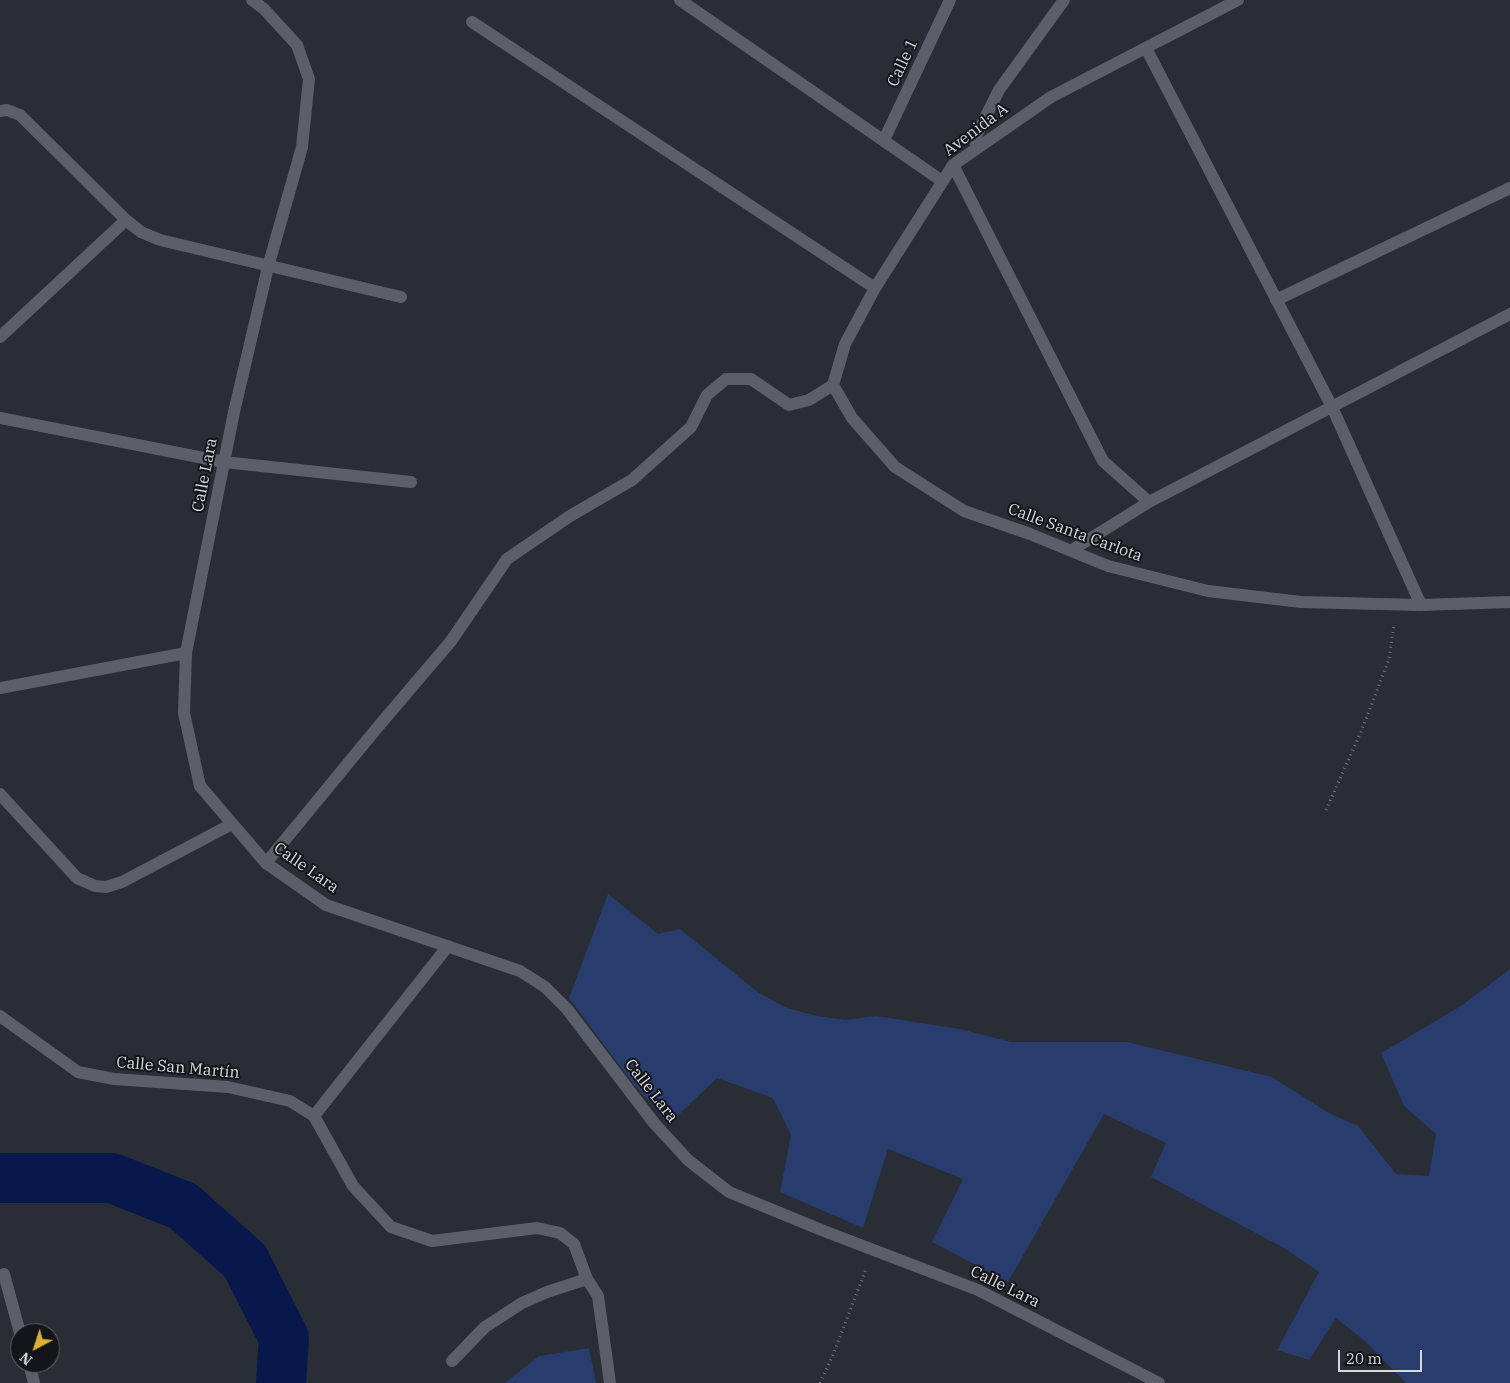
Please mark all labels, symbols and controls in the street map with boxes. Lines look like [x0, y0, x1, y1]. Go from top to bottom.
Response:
street label: Calle 1 [884, 36, 922, 90]
street label: Avenida A [940, 99, 1012, 161]
street label: Calle Lara [188, 436, 222, 514]
street label: Calle Santa Carlota [1005, 500, 1145, 566]
street label: Calle Lara [270, 839, 342, 897]
street label: Calle San Martín [116, 1053, 240, 1083]
street label: Calle Lara [620, 1056, 682, 1126]
street label: Calle Lara [967, 1262, 1043, 1312]
north arrow [10, 1323, 60, 1373]
scale bar [1340, 1340, 1424, 1372]
text: N [16, 1348, 36, 1369]
text: 20 m [1346, 1349, 1382, 1368]

